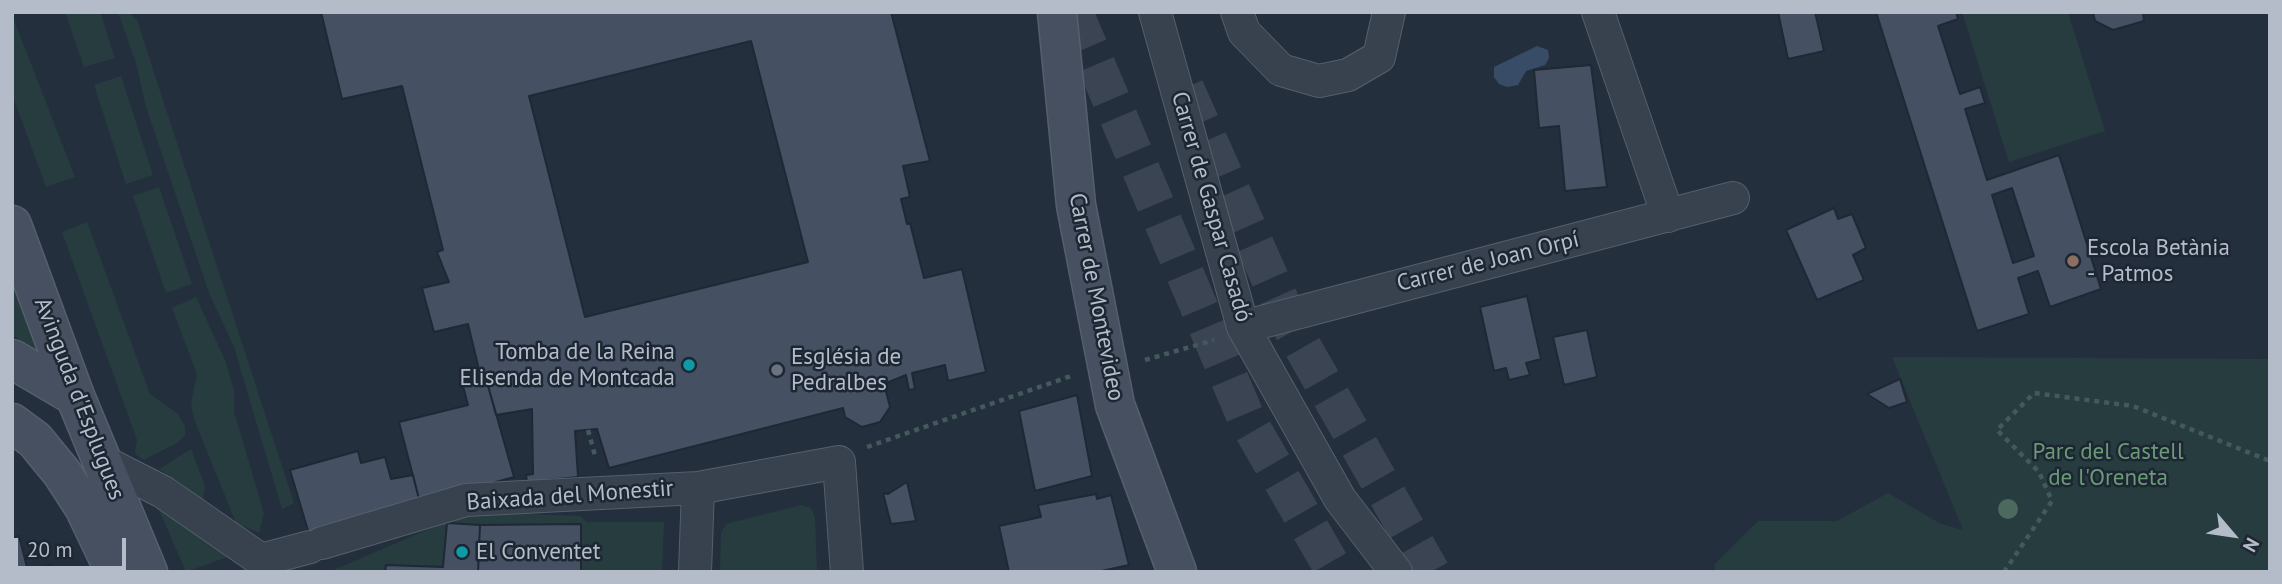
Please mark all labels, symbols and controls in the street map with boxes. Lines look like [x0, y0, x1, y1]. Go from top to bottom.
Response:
street label: Carrer de Gaspar Casadó [1165, 89, 1257, 325]
street label: Carrer de Montevideo [1062, 191, 1130, 403]
street label: Carrer de Joan Orpí [1394, 226, 1582, 298]
place label: Escola Betània - Patmos [2087, 234, 2230, 288]
marker: Escola Betània - Patmos [2065, 253, 2081, 269]
street label: Avinguda d'Esplugues [28, 294, 130, 504]
place label: Tomba de la Reina Elisenda de Montcada [460, 338, 675, 392]
place label: Església de Pedralbes [791, 343, 901, 397]
marker: Tomba de la Reina Elisenda de Montcada [681, 357, 697, 373]
marker: Església de Pedralbes [769, 362, 785, 378]
park label: Parc del Castell de l'Oreneta [2032, 438, 2184, 492]
street label: Baixada del Monestir [466, 475, 674, 517]
north arrow [2198, 500, 2268, 570]
scale bar [18, 524, 130, 568]
text: N [2238, 534, 2265, 556]
text: 20 m [27, 536, 73, 563]
place label: El Conventet [476, 538, 601, 566]
marker: El Conventet [454, 544, 470, 560]

